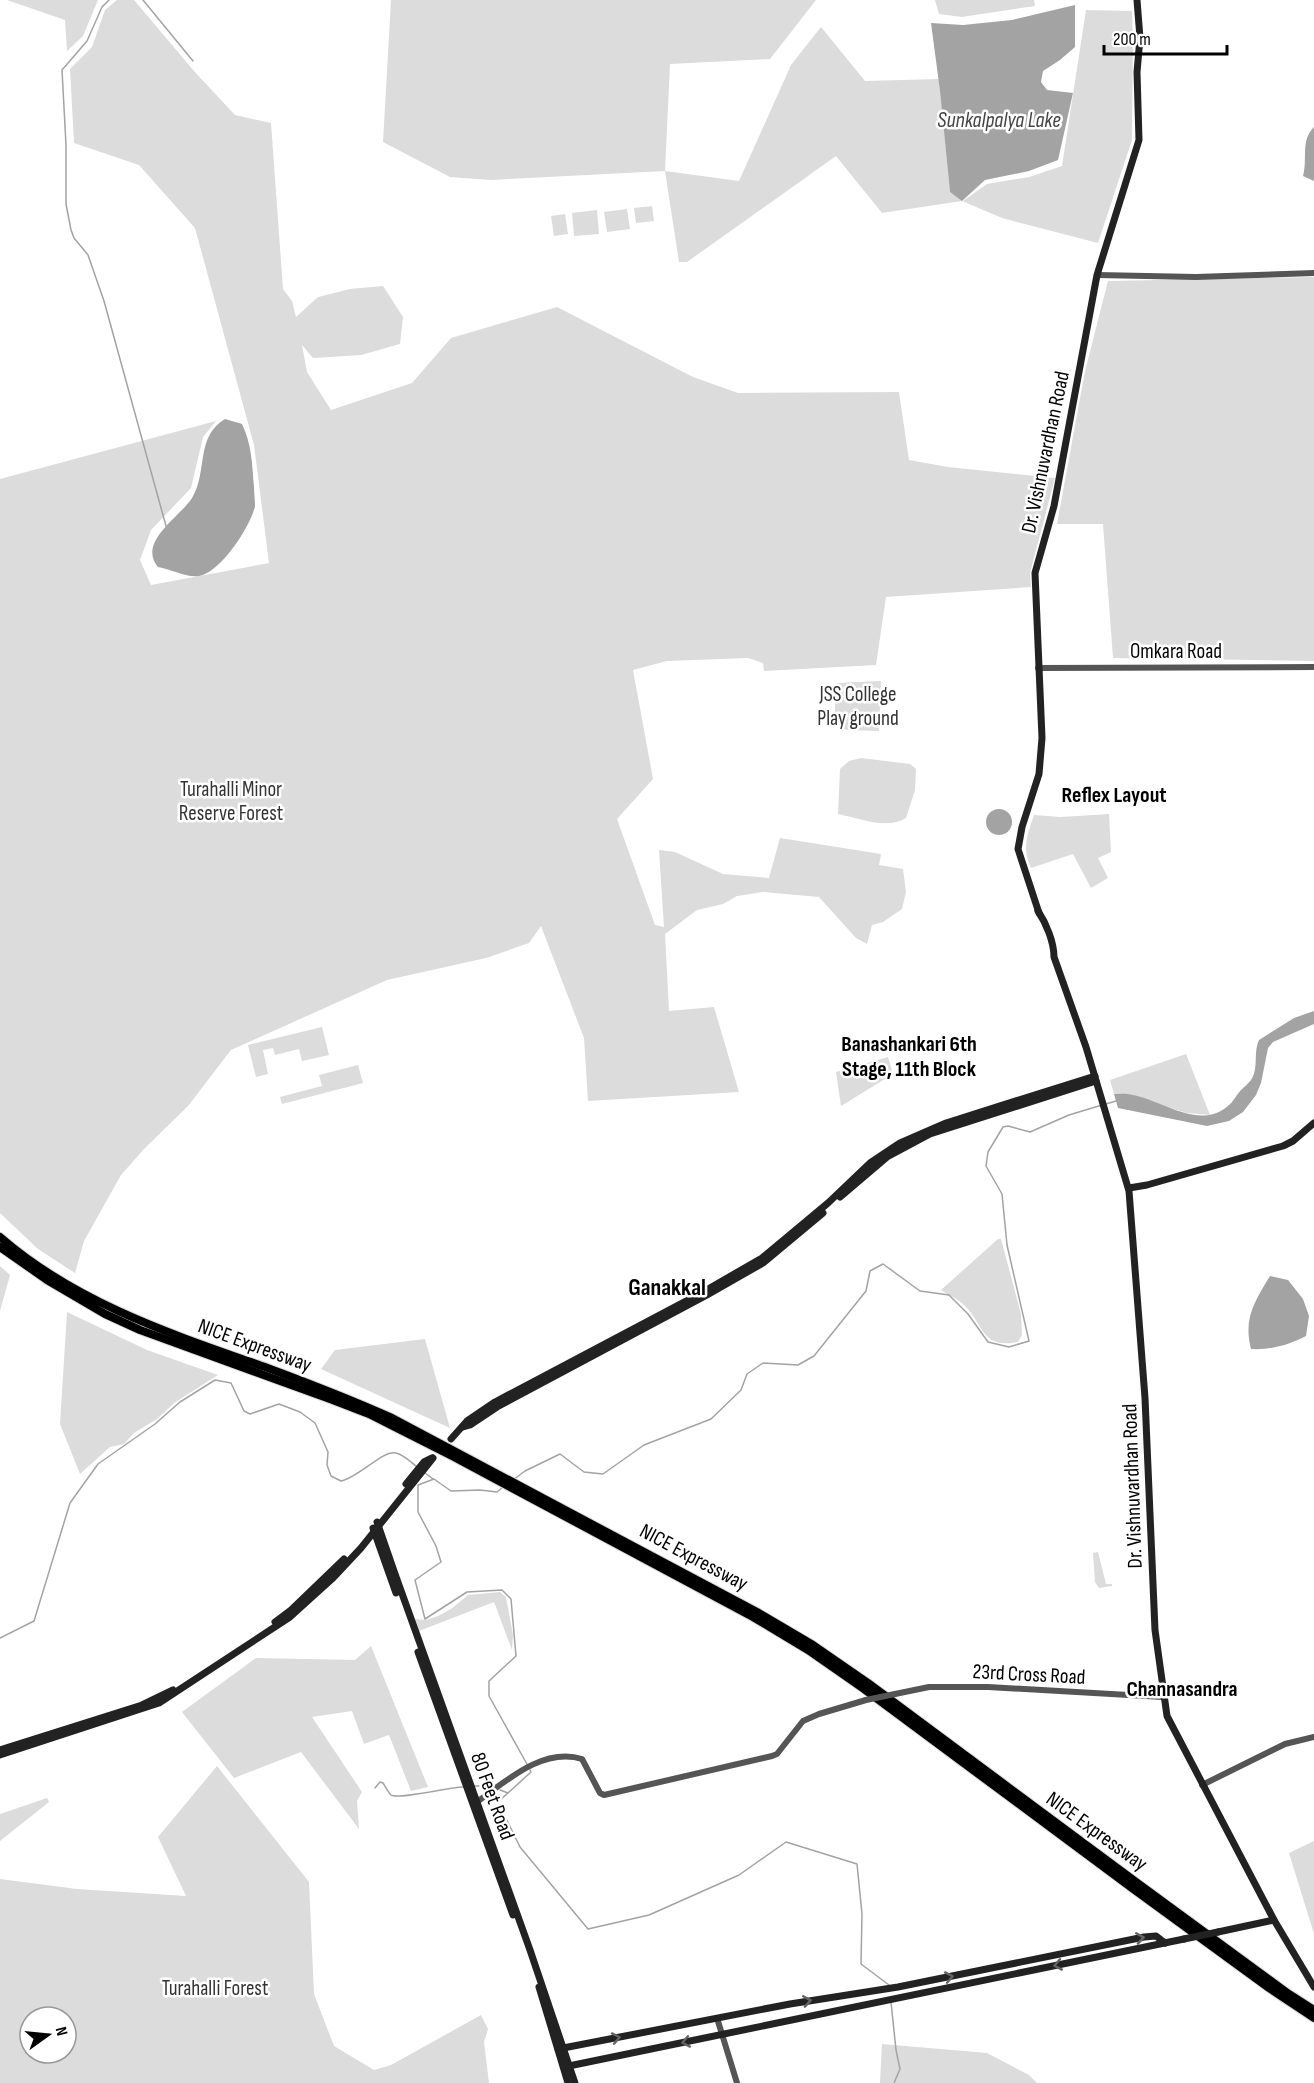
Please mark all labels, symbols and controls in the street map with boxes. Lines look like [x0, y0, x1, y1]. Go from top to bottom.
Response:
scale bar [1104, 18, 1227, 56]
text: 200 m [1113, 29, 1151, 50]
water label: Sunkalpalya Lake [937, 107, 1061, 134]
street label: Dr. Vishnuvardhan Road [1016, 369, 1075, 535]
street label: Omkara Road [1130, 639, 1222, 664]
park label: JSS College Play ground [817, 682, 899, 731]
park label: Turahalli Minor Reserve Forest [179, 777, 283, 826]
district label: Reflex Layout [1061, 782, 1167, 809]
district label: Banashankari 6th Stage, 11th Block [841, 1031, 977, 1083]
district label: Ganakkal [628, 1273, 706, 1302]
street label: NICE Expressway [195, 1313, 315, 1378]
street label: Dr. Vishnuvardhan Road [1117, 1403, 1148, 1569]
street label: NICE Expressway [635, 1518, 752, 1596]
street label: 23rd Cross Road [972, 1659, 1086, 1690]
district label: Channasandra [1126, 1676, 1238, 1703]
street label: 80 Feet Road [465, 1749, 520, 1843]
street label: NICE Expressway [1041, 1786, 1152, 1876]
one-way arrow [1135, 1933, 1145, 1945]
one-way arrow [1053, 1958, 1063, 1971]
one-way arrow [944, 1971, 954, 1984]
park label: Turahalli Forest [162, 1976, 268, 2001]
one-way arrow [802, 1995, 812, 2008]
north arrow [18, 2005, 78, 2065]
text: N [51, 2025, 71, 2038]
one-way arrow [610, 2032, 620, 2045]
one-way arrow [681, 2035, 691, 2048]

